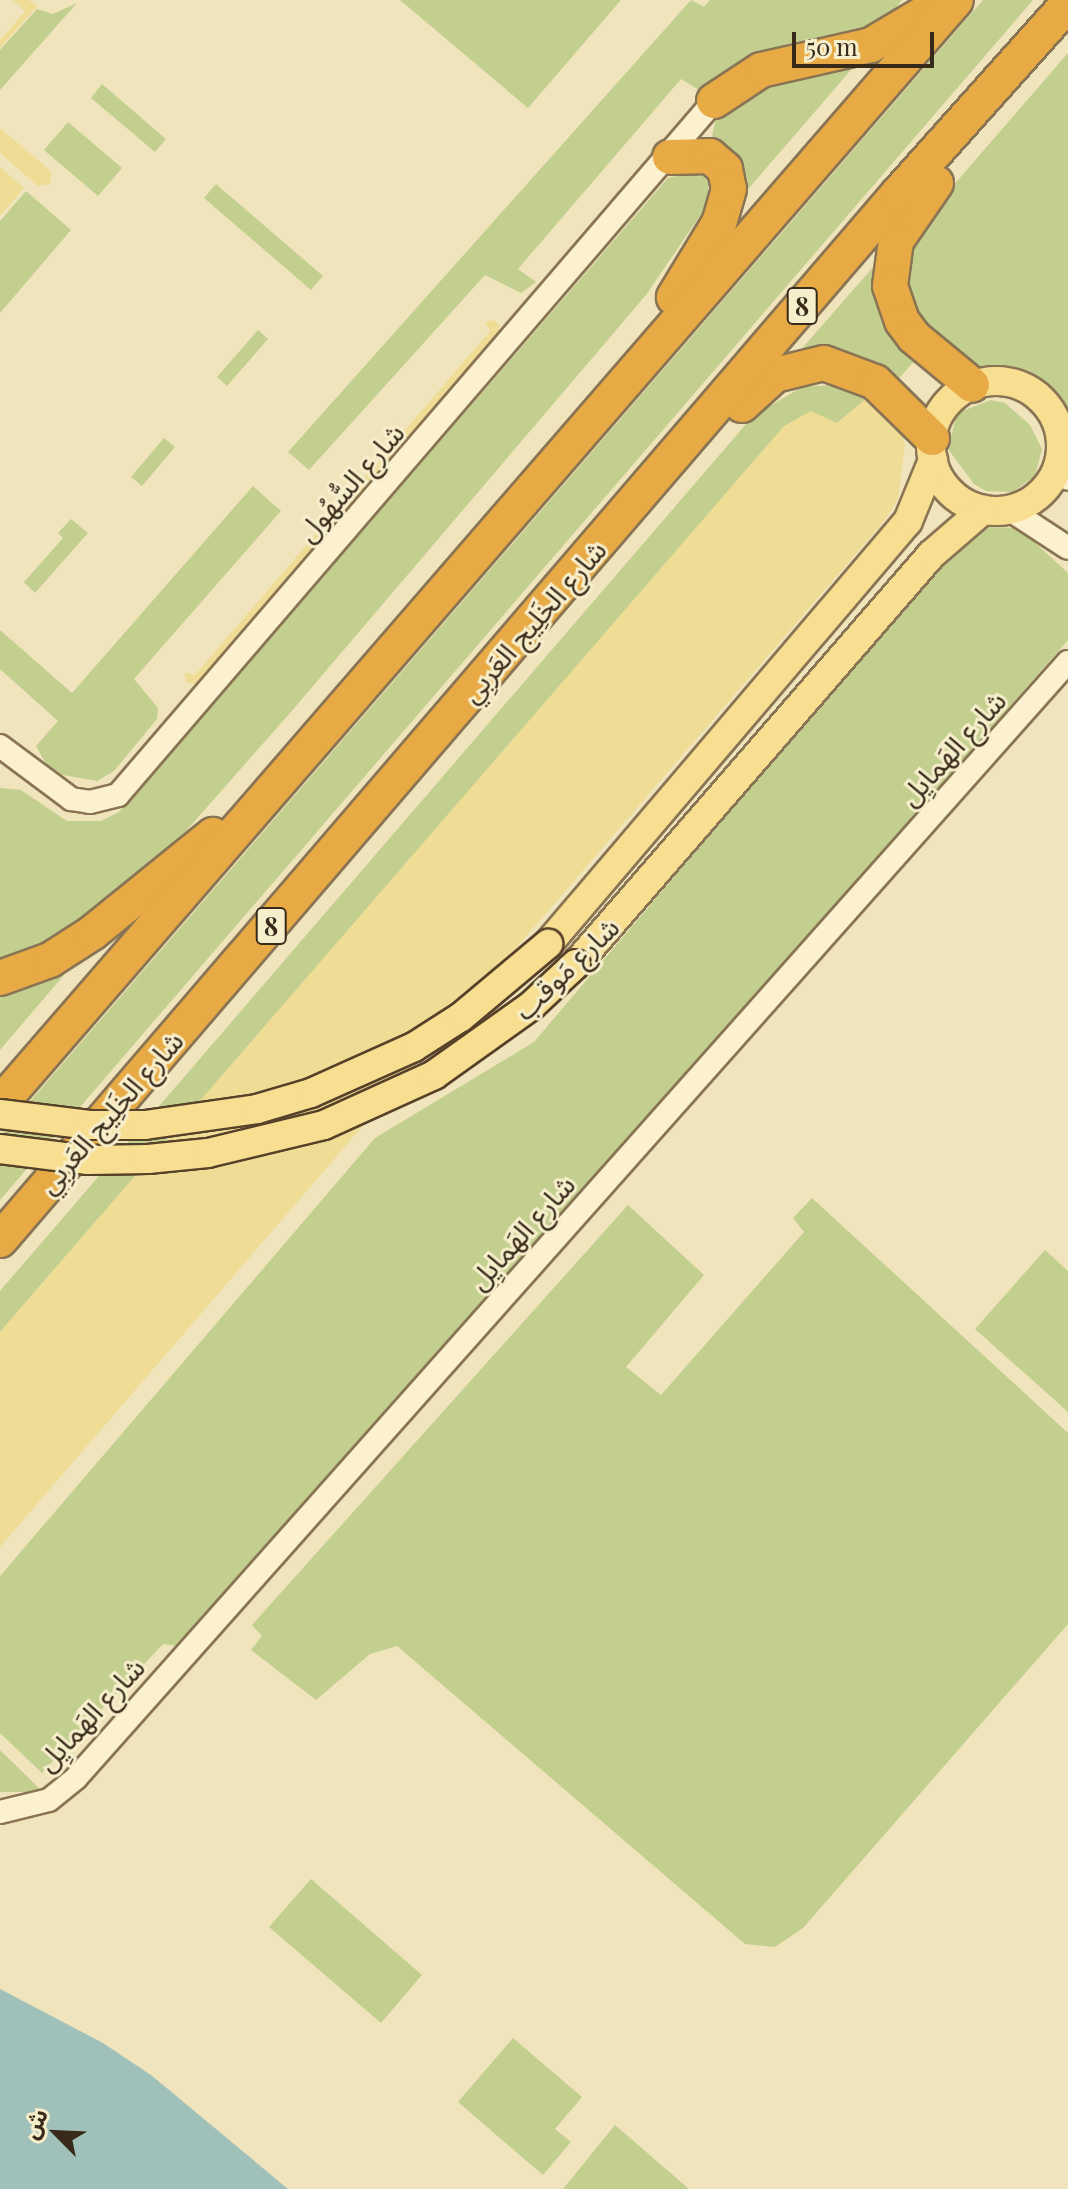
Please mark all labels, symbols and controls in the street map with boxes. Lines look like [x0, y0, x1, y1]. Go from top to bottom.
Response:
scale bar [796, 16, 938, 66]
text: 50 m [806, 30, 858, 62]
road number: 8 [786, 284, 818, 328]
street label: شارع السُّهُول [289, 416, 411, 548]
street label: شارع الخَلِيج العَربِي [453, 533, 613, 709]
street label: شارع الهَمايِل [892, 684, 1012, 812]
road number: 8 [255, 904, 287, 948]
street label: شارع مَوقب [507, 910, 625, 1026]
street label: شارع الخَلِيج العَربِي [30, 1024, 190, 1200]
street label: شارع الهَمايِل [461, 1168, 581, 1296]
street label: شارع الهَمايِل [29, 1650, 151, 1778]
north arrow [16, 2093, 96, 2173]
text: ش [14, 2103, 54, 2143]

